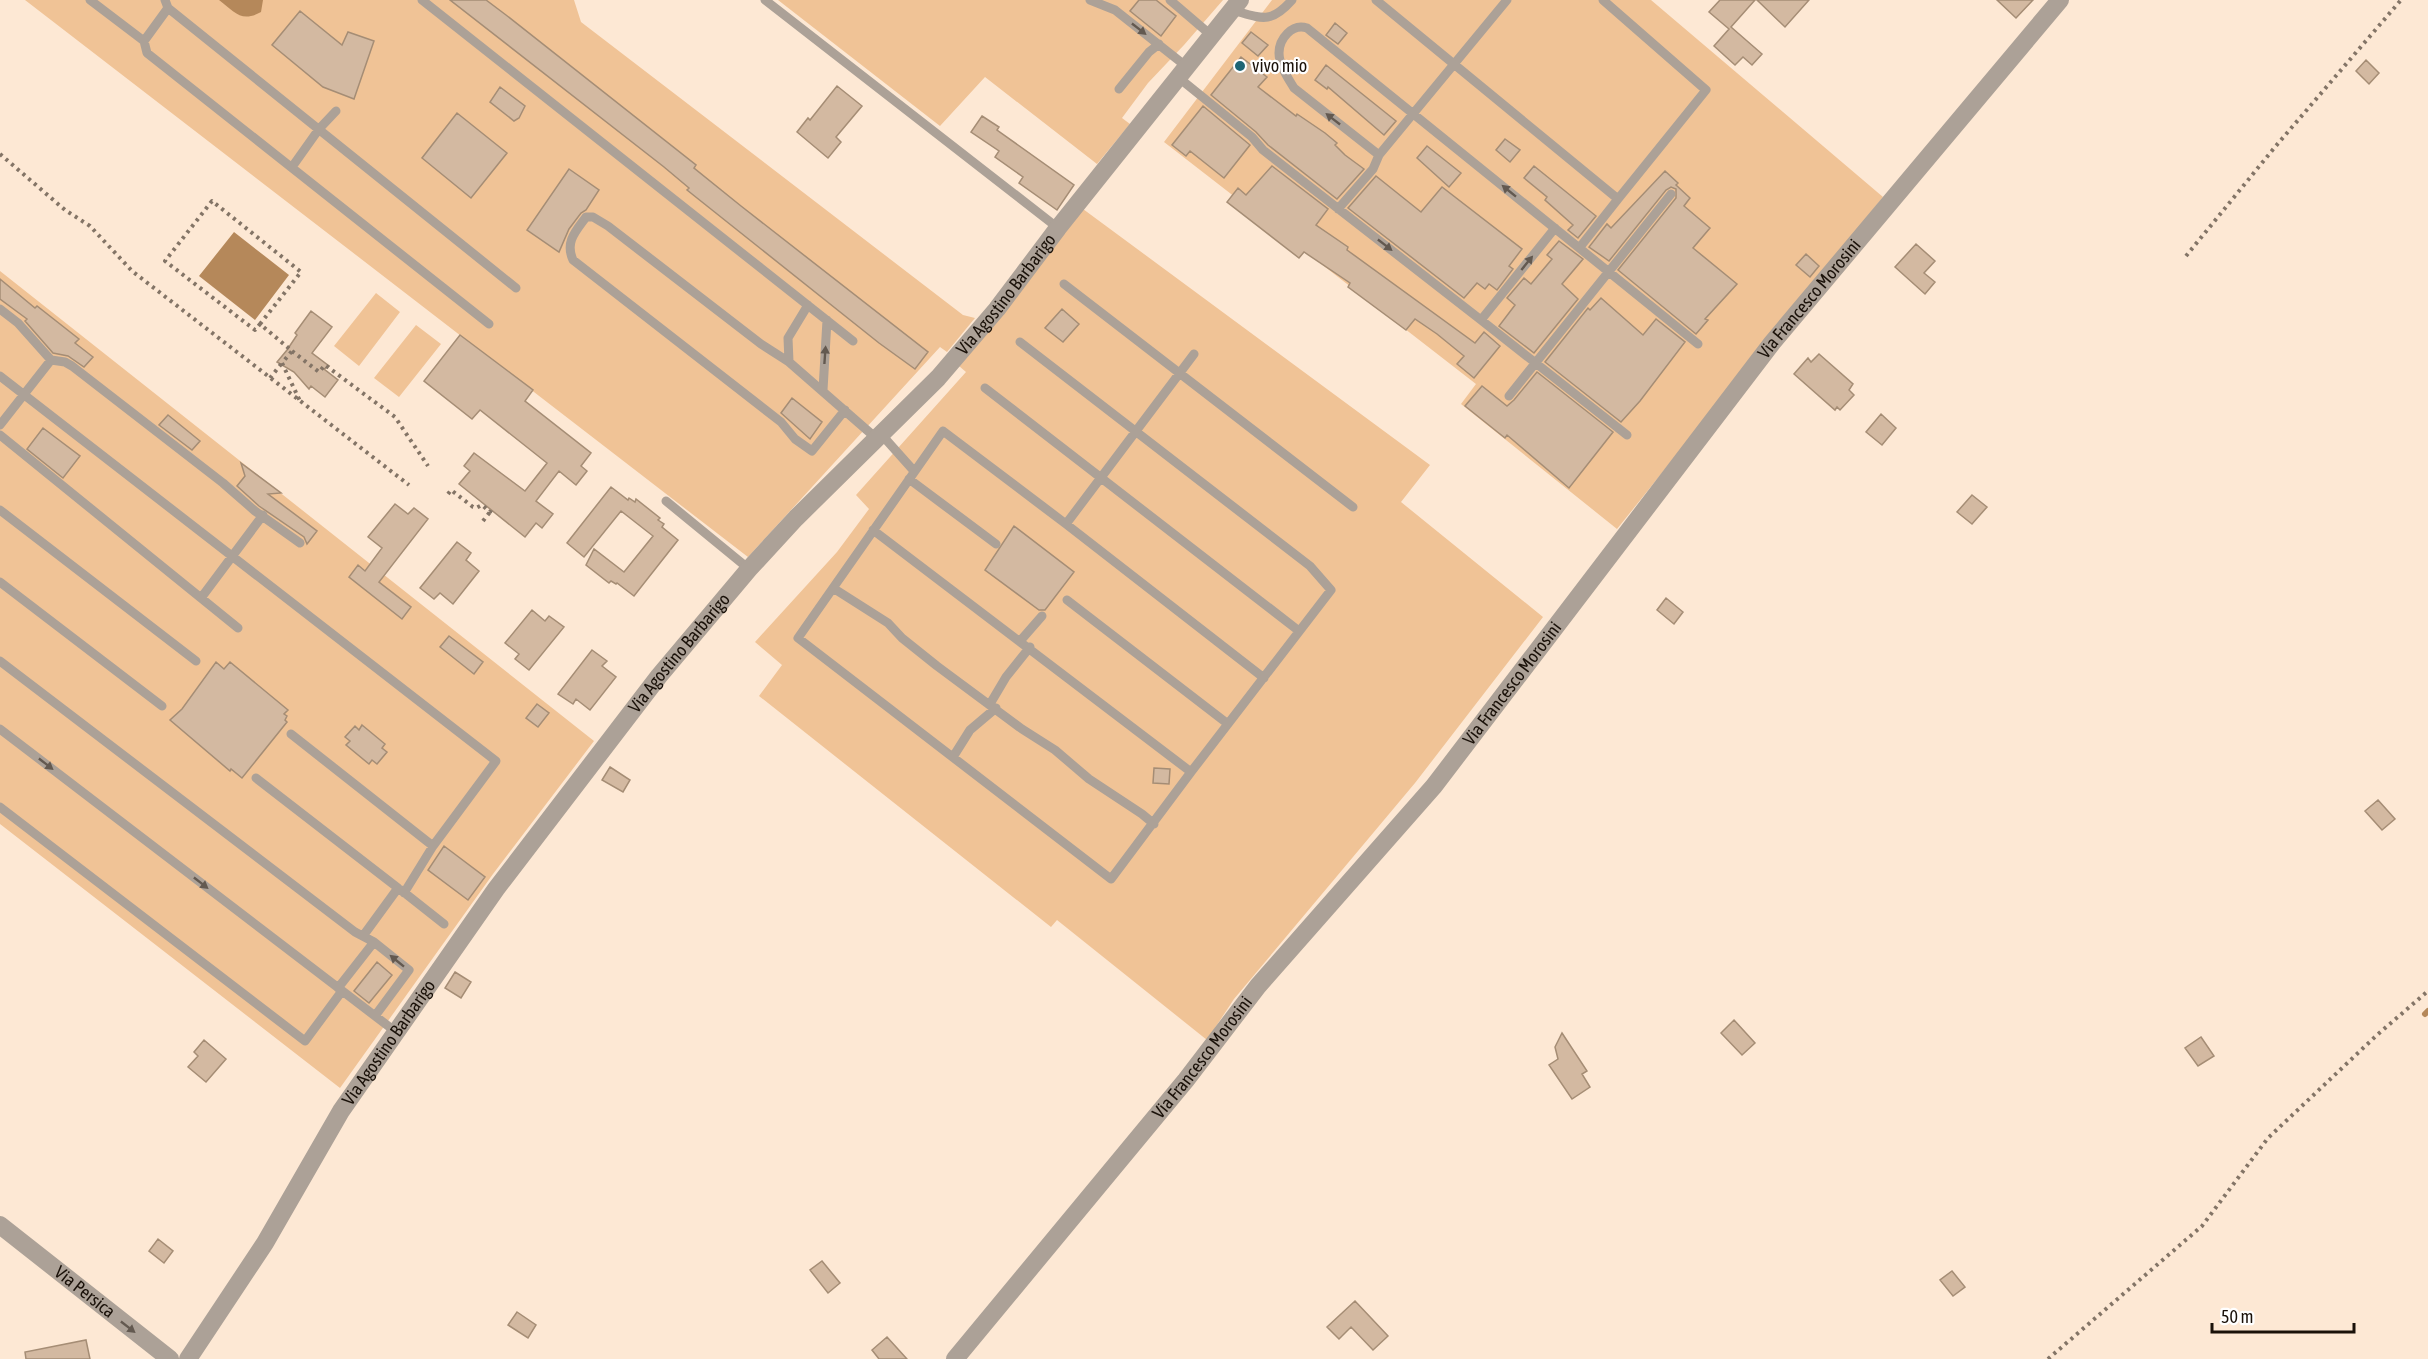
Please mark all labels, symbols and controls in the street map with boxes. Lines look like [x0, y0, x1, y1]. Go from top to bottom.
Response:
one-way arrow [1131, 23, 1147, 35]
place label: vivo mio [1252, 55, 1307, 76]
marker: vivo mio [1233, 59, 1247, 73]
one-way arrow [1326, 113, 1341, 126]
one-way arrow [1501, 185, 1517, 198]
street label: Via Agostino Barbarigo [952, 229, 1060, 359]
street label: Via Francesco Morosini [1753, 235, 1865, 363]
one-way arrow [1376, 239, 1392, 251]
one-way arrow [1520, 255, 1533, 271]
one-way arrow [820, 346, 830, 365]
street label: Via Agostino Barbarigo [624, 589, 734, 717]
street label: Via Francesco Morosini [1458, 617, 1565, 749]
one-way arrow [39, 758, 54, 770]
one-way arrow [193, 877, 209, 889]
one-way arrow [390, 955, 405, 967]
street label: Via Agostino Barbarigo [337, 975, 439, 1109]
street label: Via Francesco Morosini [1148, 992, 1256, 1122]
street label: Via Persica [51, 1261, 120, 1322]
scale bar [2212, 1296, 2354, 1334]
text: 50 m [2221, 1306, 2253, 1327]
one-way arrow [121, 1320, 136, 1332]

